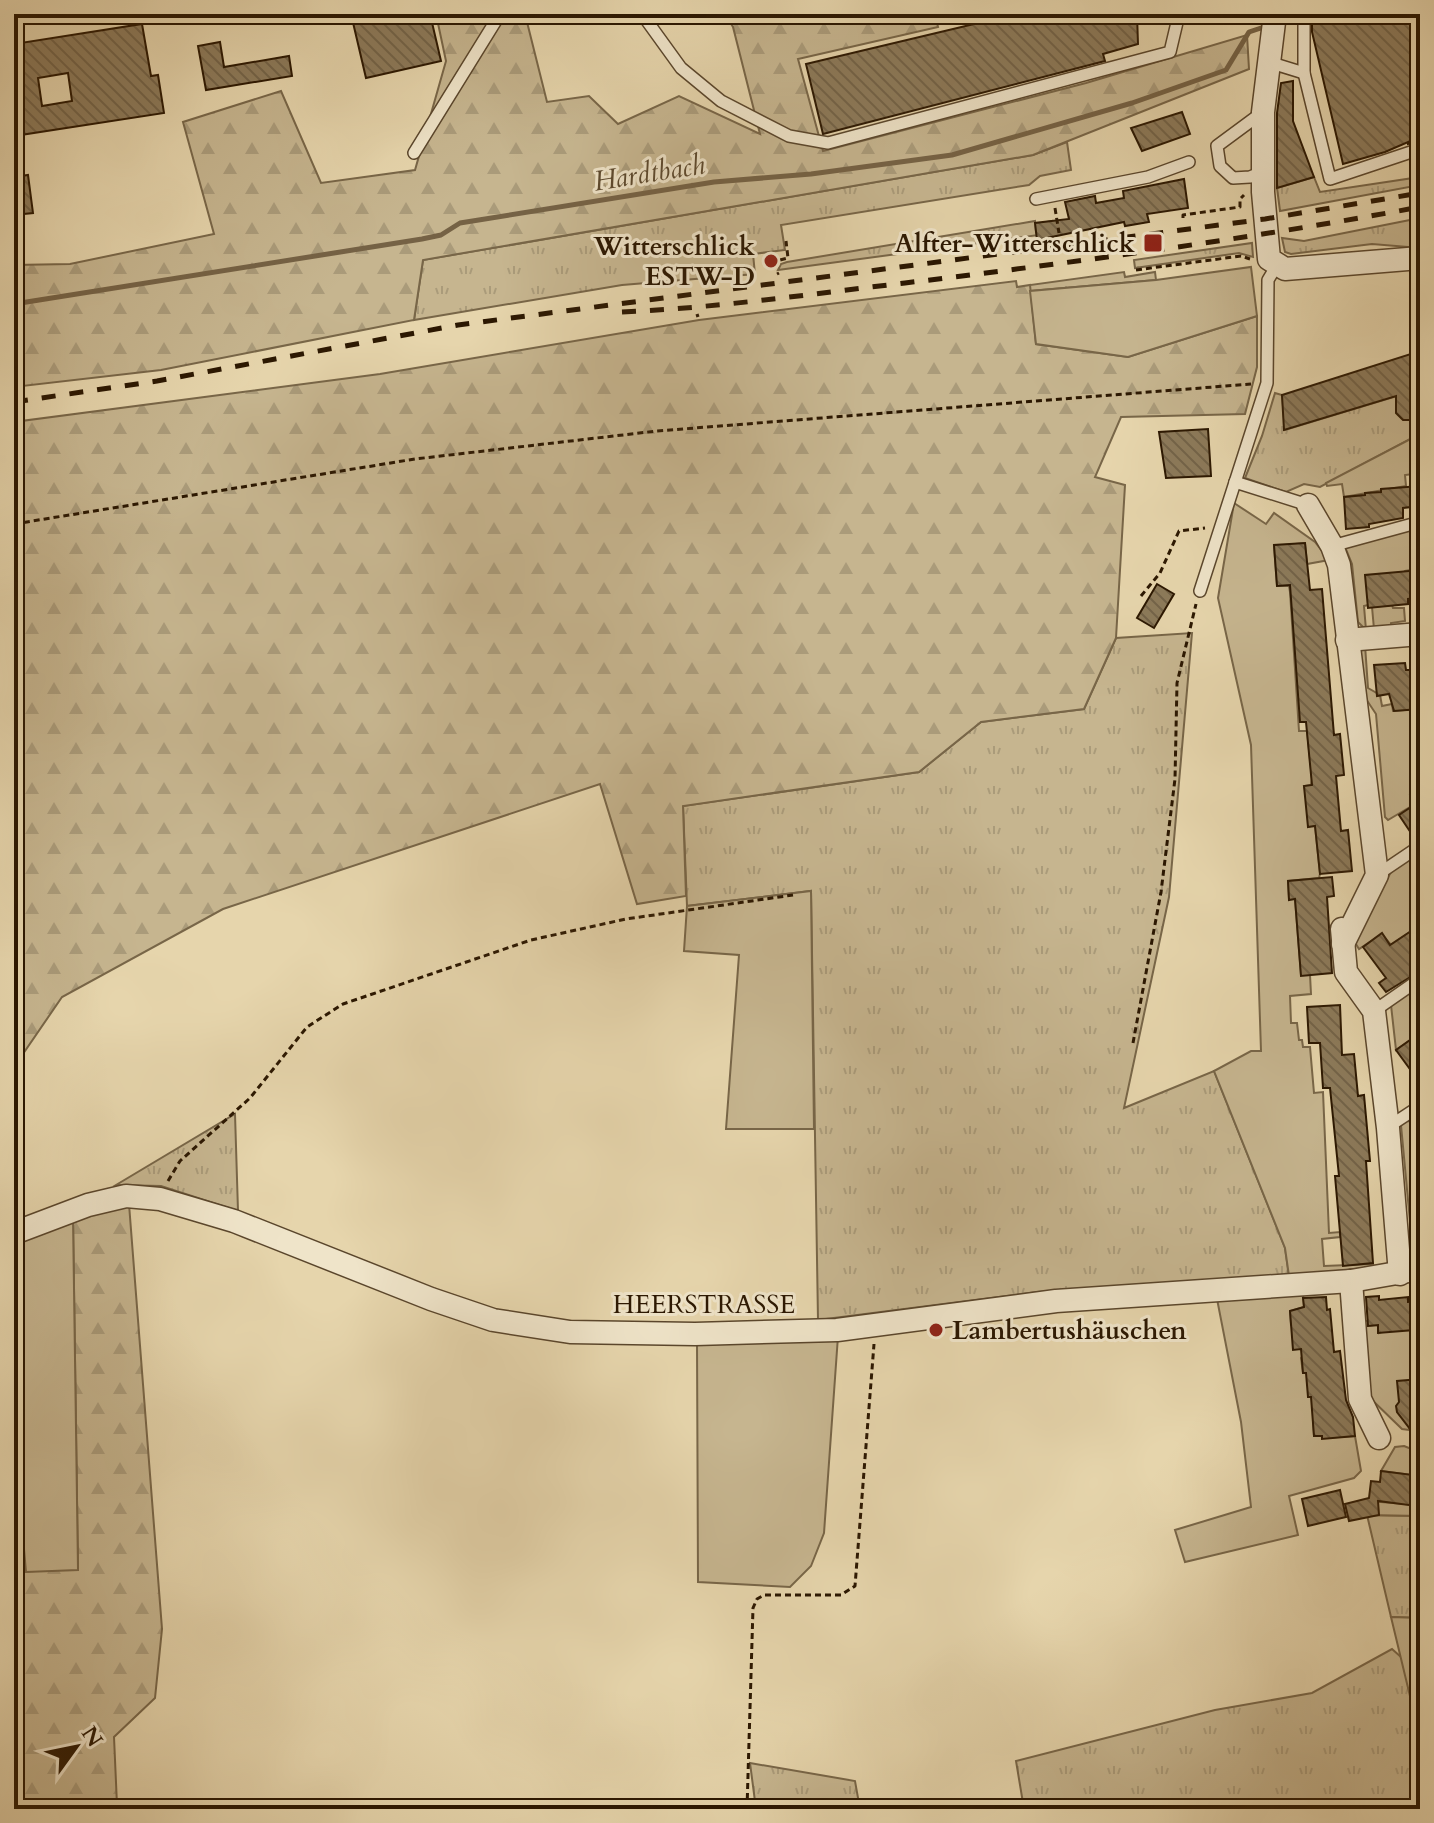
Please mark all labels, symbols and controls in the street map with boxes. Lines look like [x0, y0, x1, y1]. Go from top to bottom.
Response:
water label: Hardtbach [591, 145, 708, 201]
place label: Alfter-Witterschlick [895, 226, 1136, 261]
place label: Witterschlick ESTW-D [593, 229, 756, 294]
marker: Alfter-Witterschlick [1142, 232, 1164, 254]
marker: Witterschlick ESTW-D [762, 252, 780, 270]
street label: HEERSTRASSE [613, 1287, 795, 1322]
place label: Lambertushäuschen [952, 1313, 1187, 1348]
marker: Lambertushäuschen [927, 1321, 945, 1339]
north arrow [36, 1707, 116, 1787]
text: N [74, 1720, 110, 1753]

